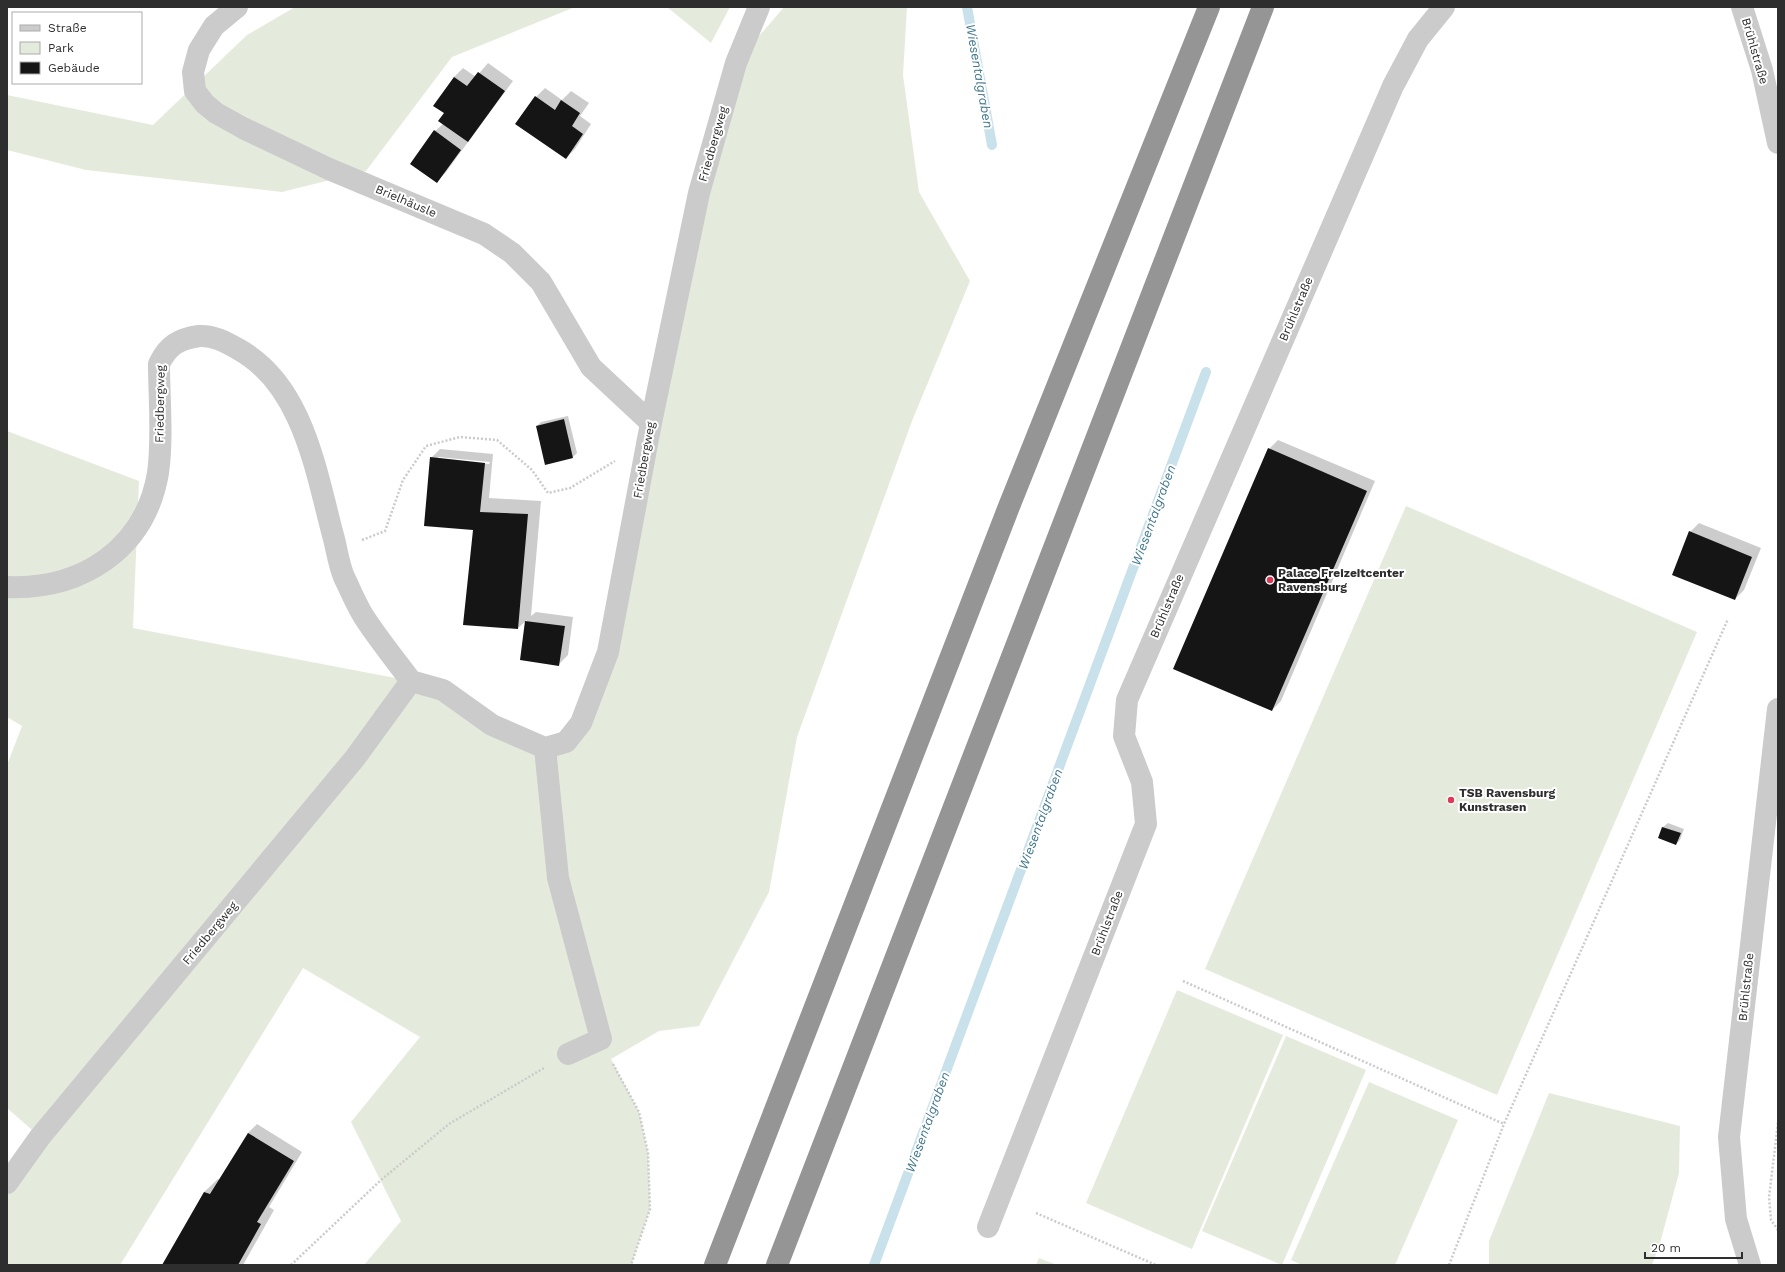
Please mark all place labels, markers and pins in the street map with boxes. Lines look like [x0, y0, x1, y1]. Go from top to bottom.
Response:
place label: Palace Freizeitcenter Ravensburg [1278, 566, 1405, 594]
marker: Palace Freizeitcenter Ravensburg [1265, 575, 1275, 585]
place label: TSB Ravensburg Kunstrasen [1459, 786, 1555, 814]
marker: TSB Ravensburg Kunstrasen [1446, 795, 1456, 805]

